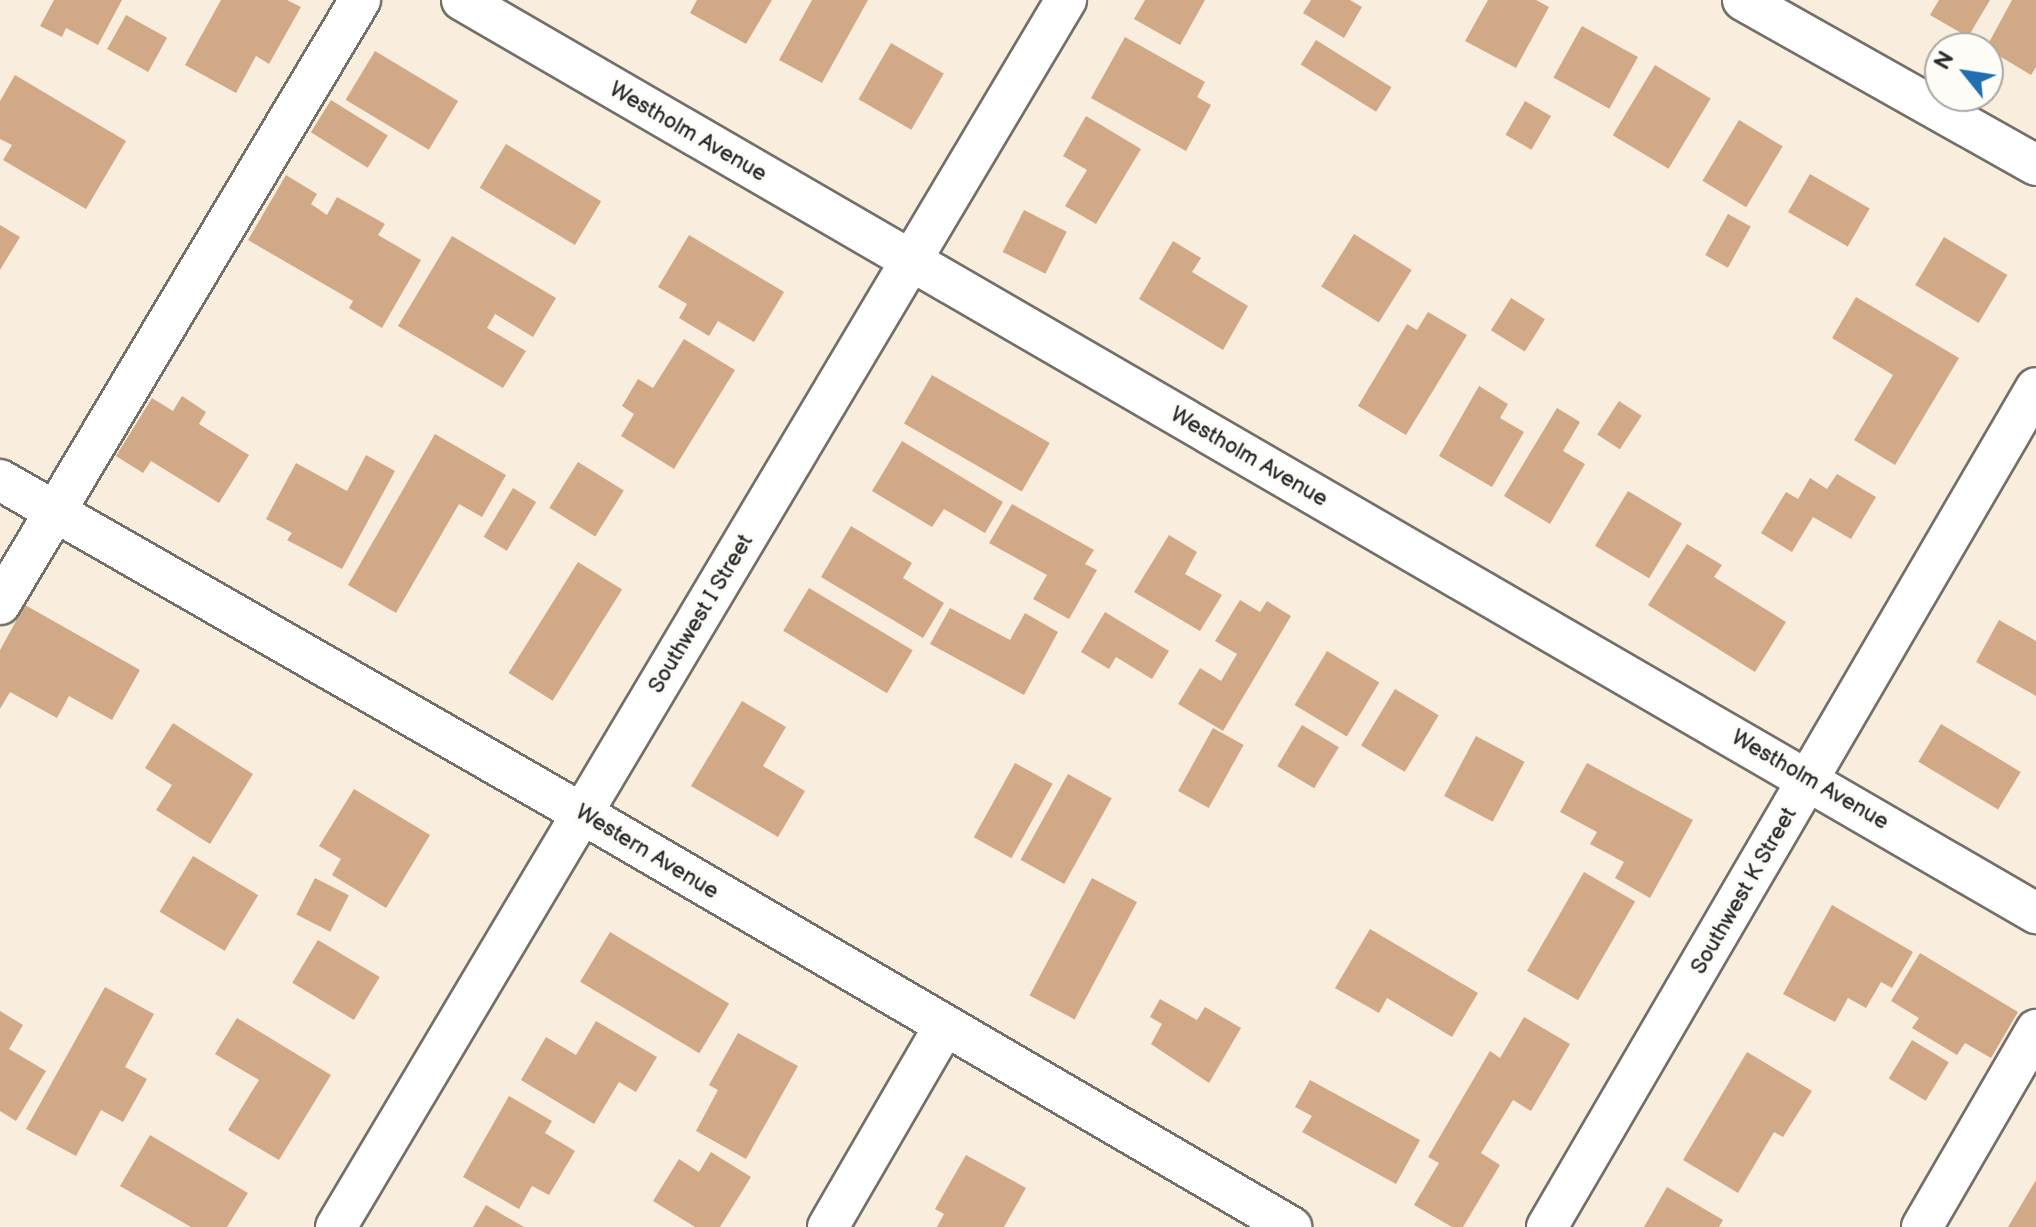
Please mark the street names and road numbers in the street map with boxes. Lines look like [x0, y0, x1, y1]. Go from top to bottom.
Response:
street label: Westholm Avenue [605, 76, 771, 188]
street label: Westholm Avenue [1166, 401, 1332, 513]
street label: Southwest I Street [643, 530, 759, 698]
street label: Westholm Avenue [1727, 724, 1893, 836]
street label: Western Avenue [571, 799, 723, 905]
street label: Southwest K Street [1685, 803, 1803, 979]

